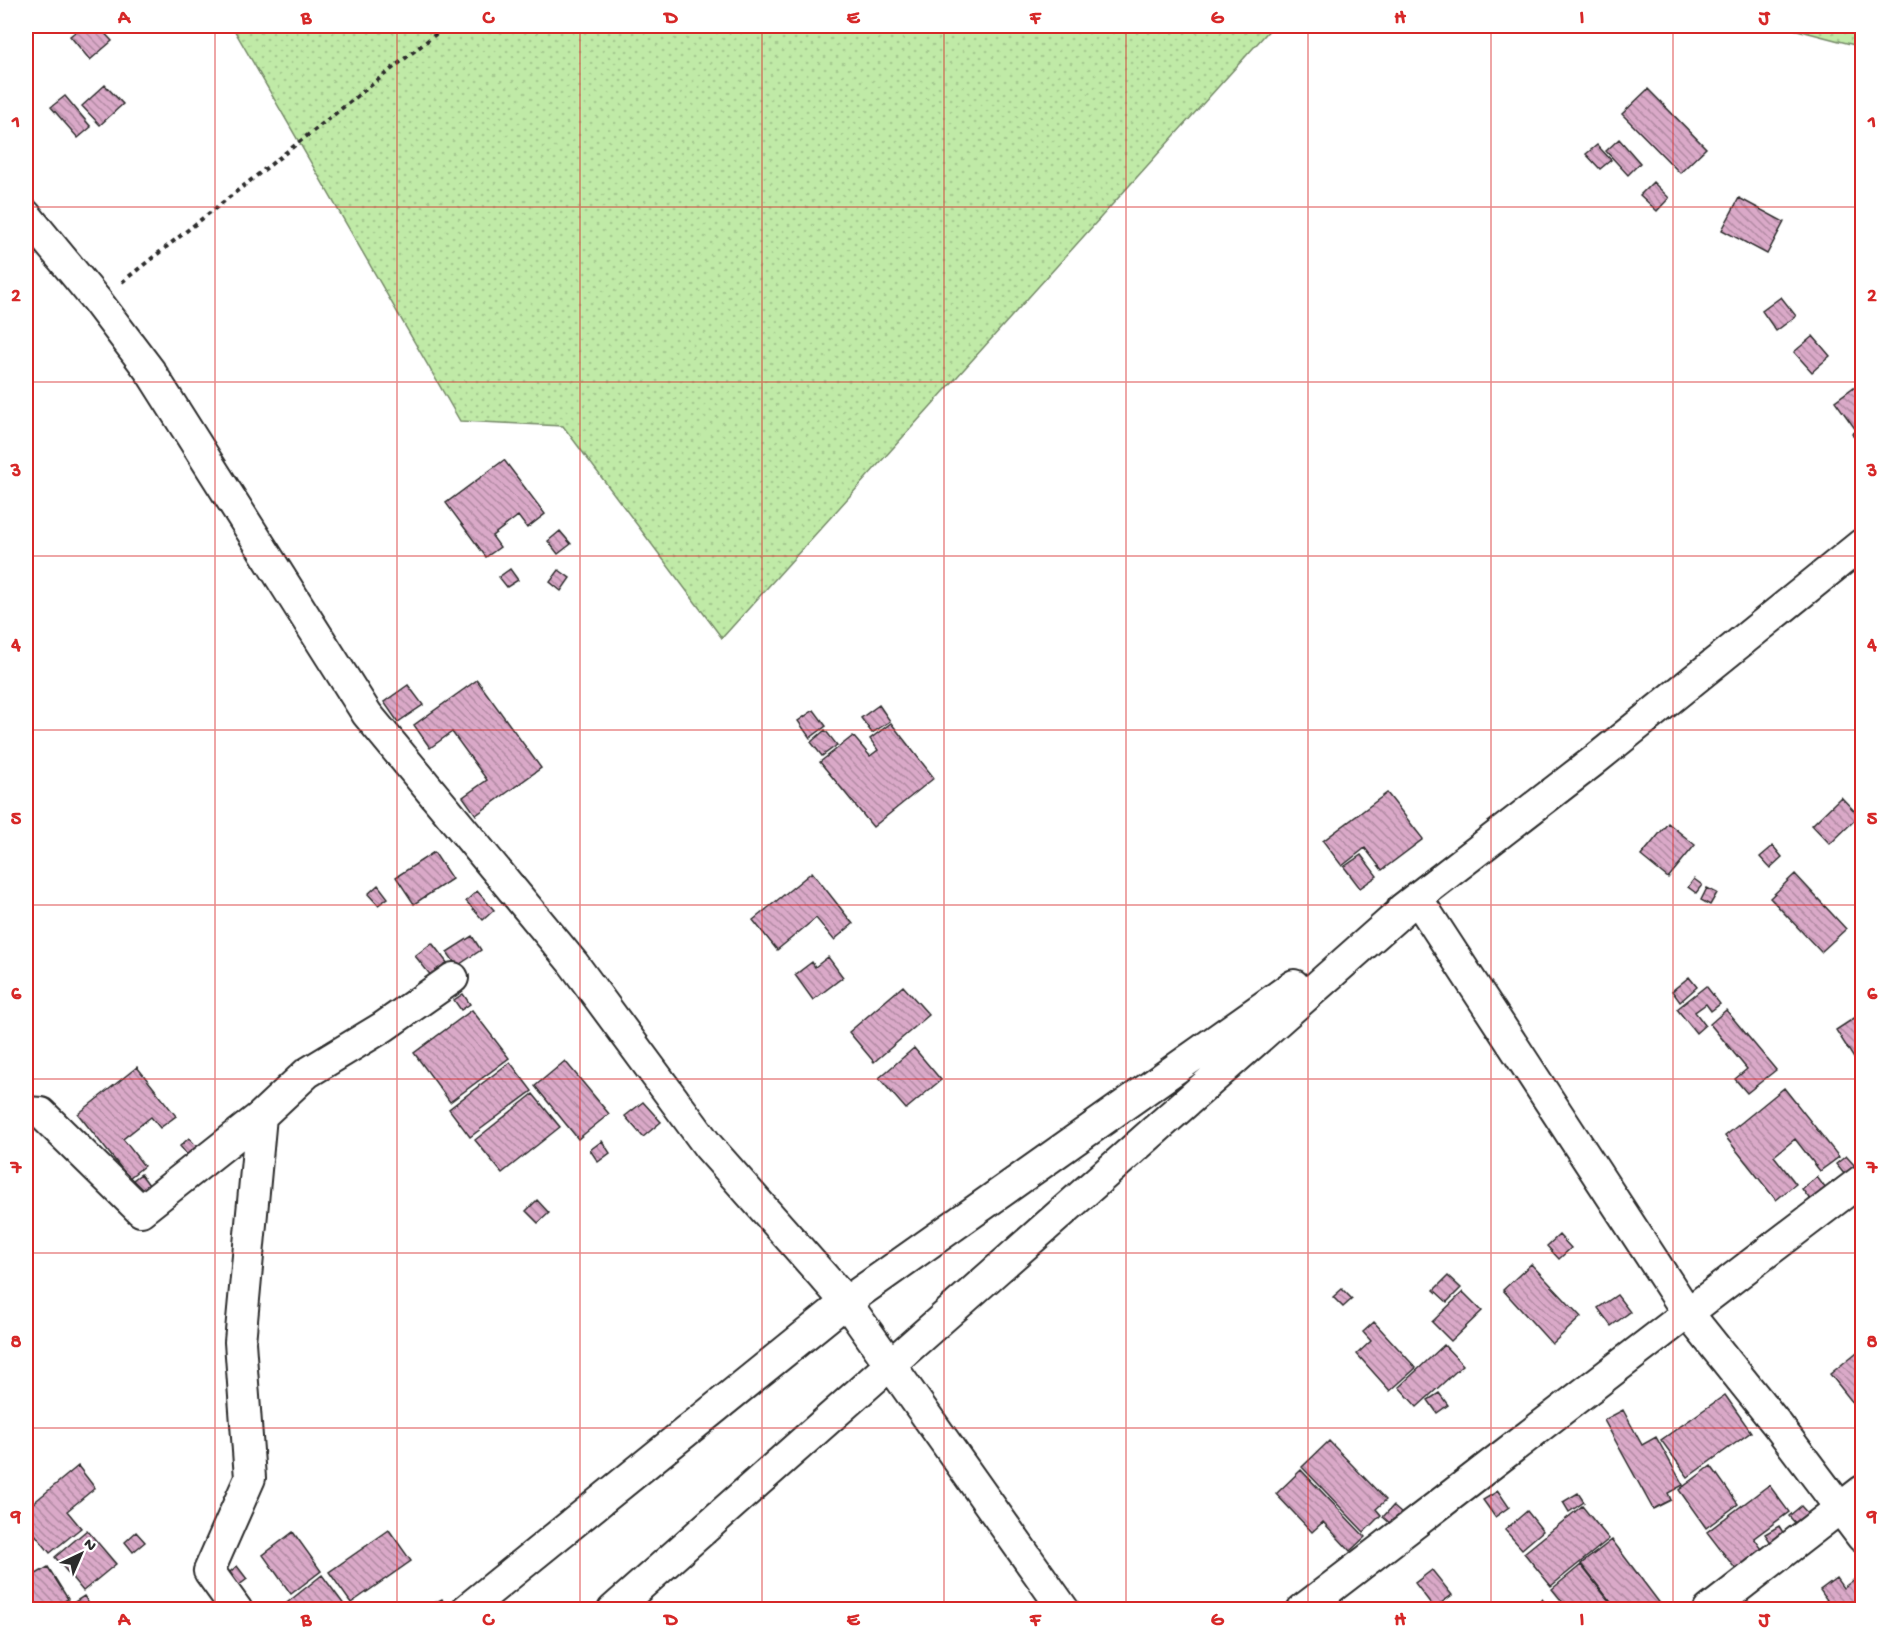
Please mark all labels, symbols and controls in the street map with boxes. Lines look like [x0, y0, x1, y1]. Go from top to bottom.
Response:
text: A [117, 8, 132, 31]
text: B [300, 8, 312, 31]
text: C [482, 8, 496, 31]
text: D [662, 8, 678, 31]
text: E [847, 8, 861, 31]
text: F [1029, 8, 1042, 31]
text: G [1211, 8, 1225, 31]
text: H [1394, 8, 1406, 31]
text: I [1580, 8, 1585, 31]
text: J [1758, 8, 1771, 31]
text: 1 [11, 112, 20, 135]
text: 1 [1867, 112, 1876, 135]
text: 2 [11, 286, 21, 309]
text: 2 [1867, 286, 1877, 309]
text: 3 [10, 461, 21, 484]
text: 3 [1866, 461, 1877, 484]
text: 4 [10, 635, 21, 658]
text: 4 [1866, 635, 1877, 658]
text: 5 [11, 809, 22, 832]
text: 5 [1867, 809, 1878, 832]
text: 6 [11, 984, 22, 1007]
text: 6 [1867, 984, 1878, 1007]
text: 7 [10, 1158, 23, 1181]
text: 7 [1866, 1158, 1879, 1181]
text: 8 [11, 1332, 22, 1355]
text: 8 [1867, 1332, 1878, 1355]
text: 9 [10, 1507, 21, 1530]
text: 9 [1866, 1507, 1877, 1530]
north arrow [51, 1524, 111, 1584]
text: N [79, 1535, 100, 1557]
text: A [117, 1610, 132, 1633]
text: B [300, 1610, 312, 1633]
text: C [482, 1610, 496, 1633]
text: D [662, 1610, 678, 1633]
text: E [847, 1610, 861, 1633]
text: F [1029, 1610, 1042, 1633]
text: G [1211, 1610, 1225, 1633]
text: H [1394, 1610, 1406, 1633]
text: I [1580, 1610, 1585, 1633]
text: J [1758, 1610, 1771, 1633]

